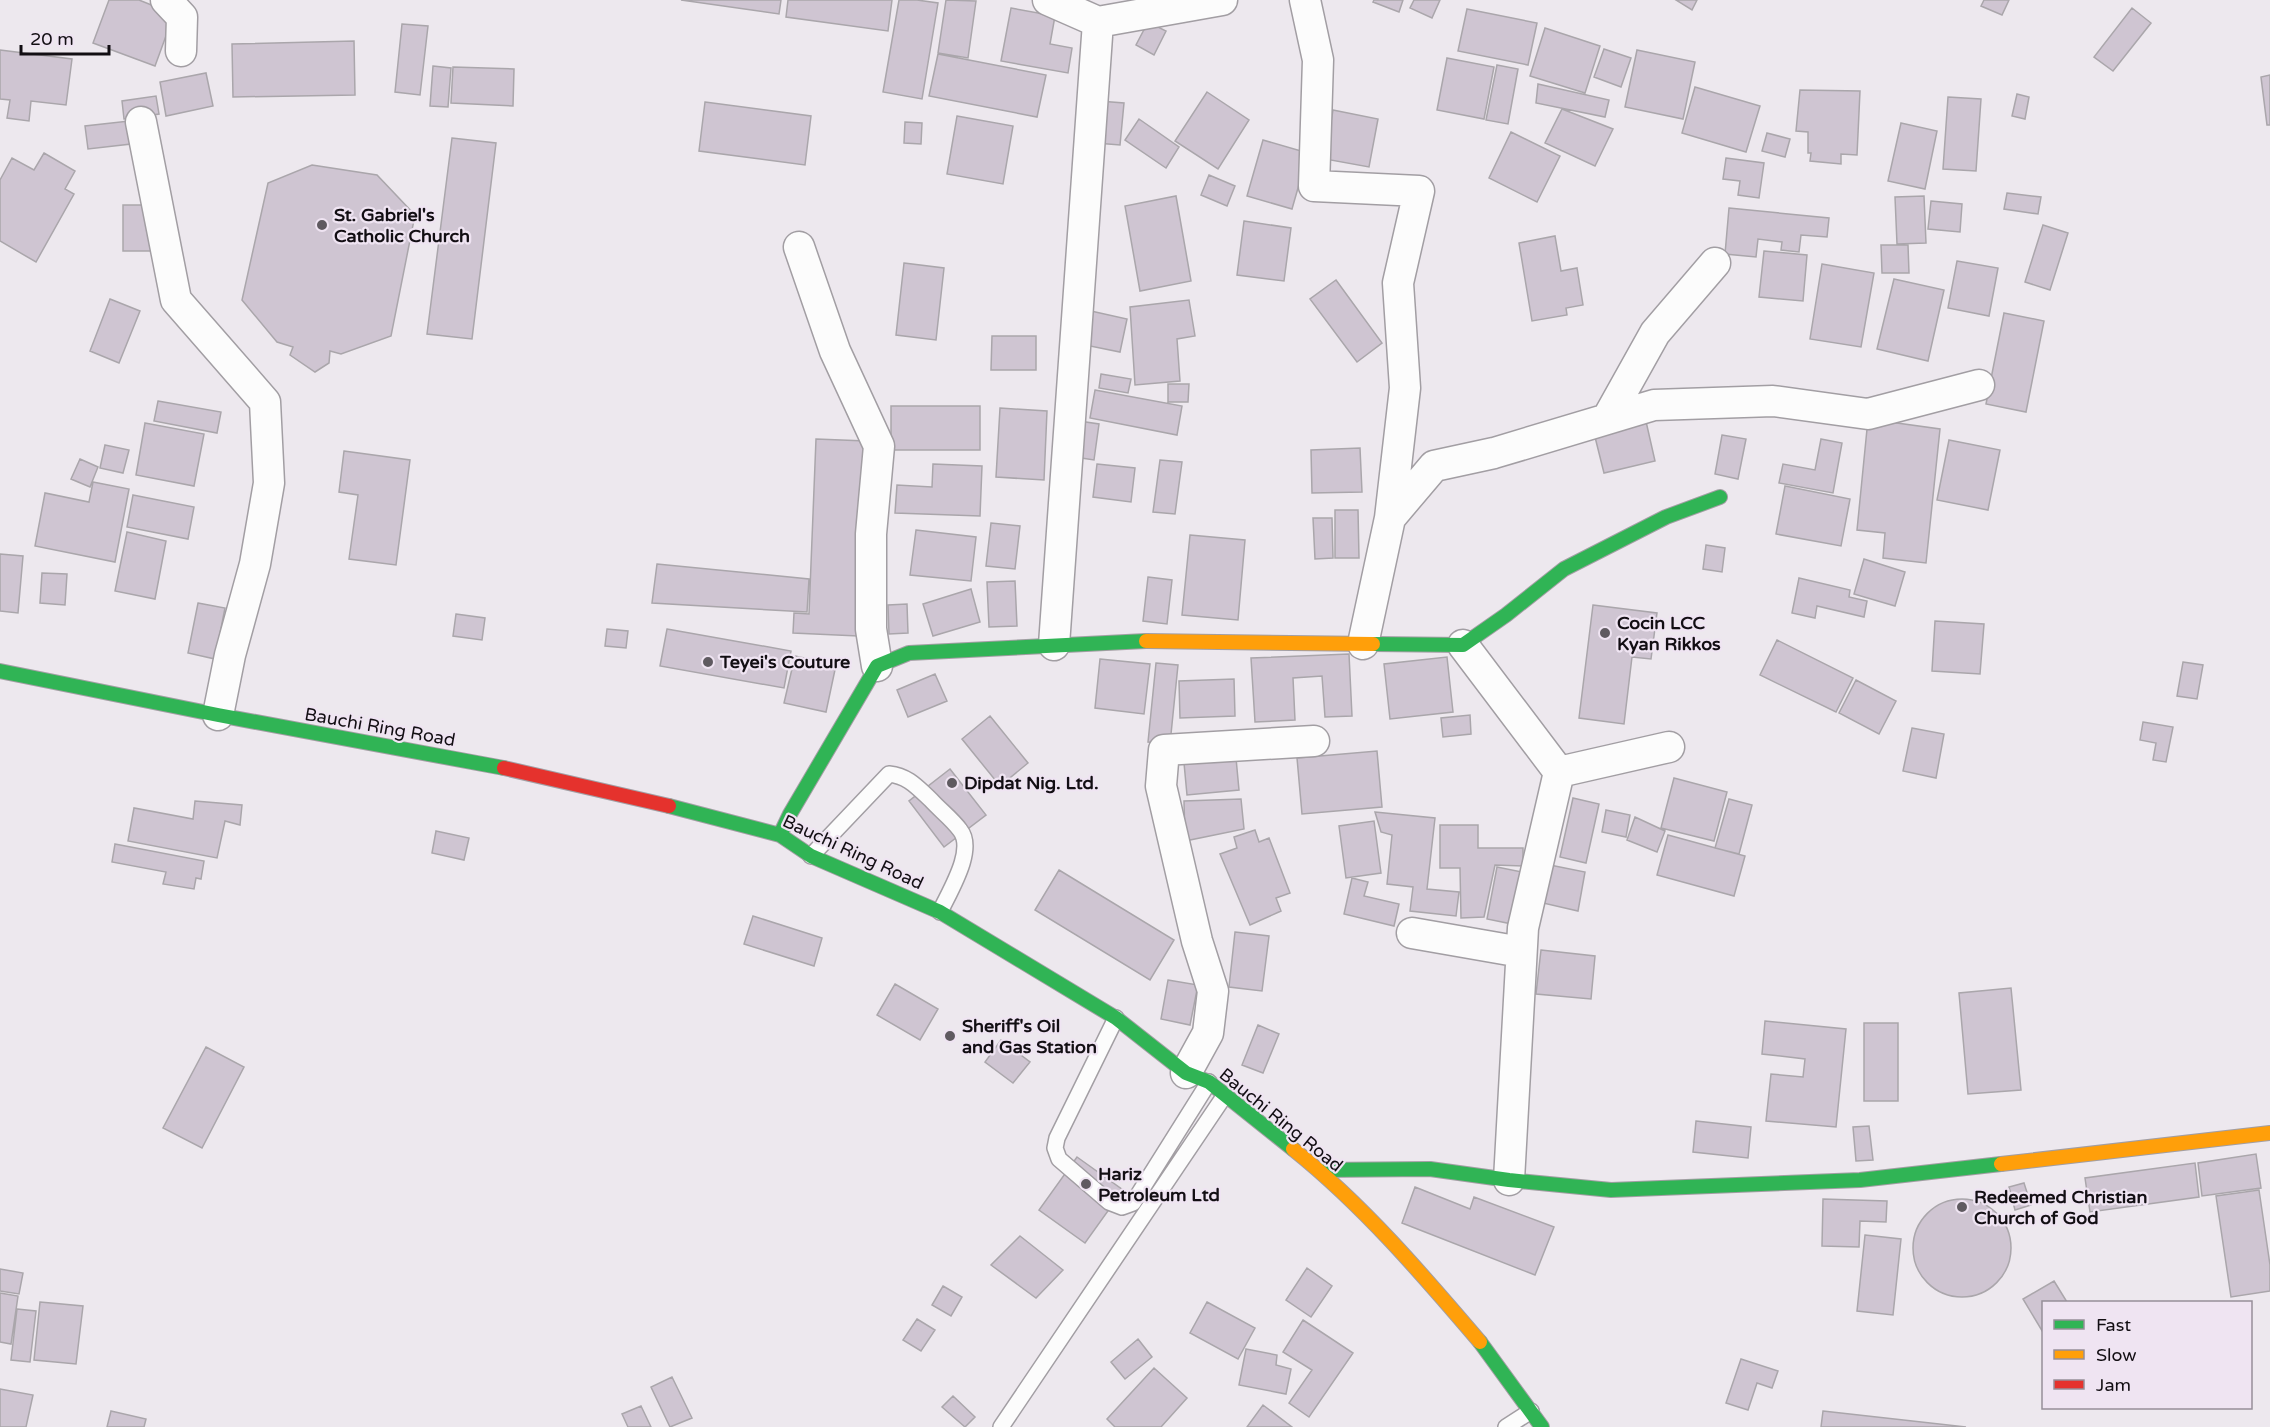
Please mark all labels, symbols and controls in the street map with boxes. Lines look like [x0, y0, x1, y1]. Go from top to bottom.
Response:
scale bar [21, 18, 110, 56]
text: 20 m [30, 28, 74, 50]
place label: St. Gabriel's Catholic Church [334, 204, 470, 247]
marker: St. Gabriel's Catholic Church [315, 218, 329, 232]
place label: Cocin LCC Kyan Rikkos [1617, 612, 1721, 655]
marker: Cocin LCC Kyan Rikkos [1598, 626, 1612, 640]
place label: Teyei's Couture [719, 651, 850, 673]
marker: Teyei's Couture [701, 655, 715, 669]
street label: Bauchi Ring Road [303, 703, 457, 751]
place label: Dipdat Nig. Ltd. [964, 772, 1099, 794]
marker: Dipdat Nig. Ltd. [945, 776, 959, 790]
street label: Bauchi Ring Road [779, 810, 927, 894]
place label: Sheriff's Oil and Gas Station [962, 1015, 1097, 1058]
marker: Sheriff's Oil and Gas Station [943, 1029, 957, 1043]
street label: Bauchi Ring Road [1215, 1063, 1347, 1177]
place label: Hariz Petroleum Ltd [1098, 1163, 1220, 1206]
marker: Hariz Petroleum Ltd [1079, 1177, 1093, 1191]
place label: Redeemed Christian Church of God [1974, 1186, 2147, 1229]
marker: Redeemed Christian Church of God [1955, 1200, 1969, 1214]
legend [2042, 1301, 2252, 1409]
text: Fast [2096, 1314, 2131, 1336]
text: Slow [2096, 1344, 2137, 1366]
text: Jam [2096, 1374, 2131, 1396]

